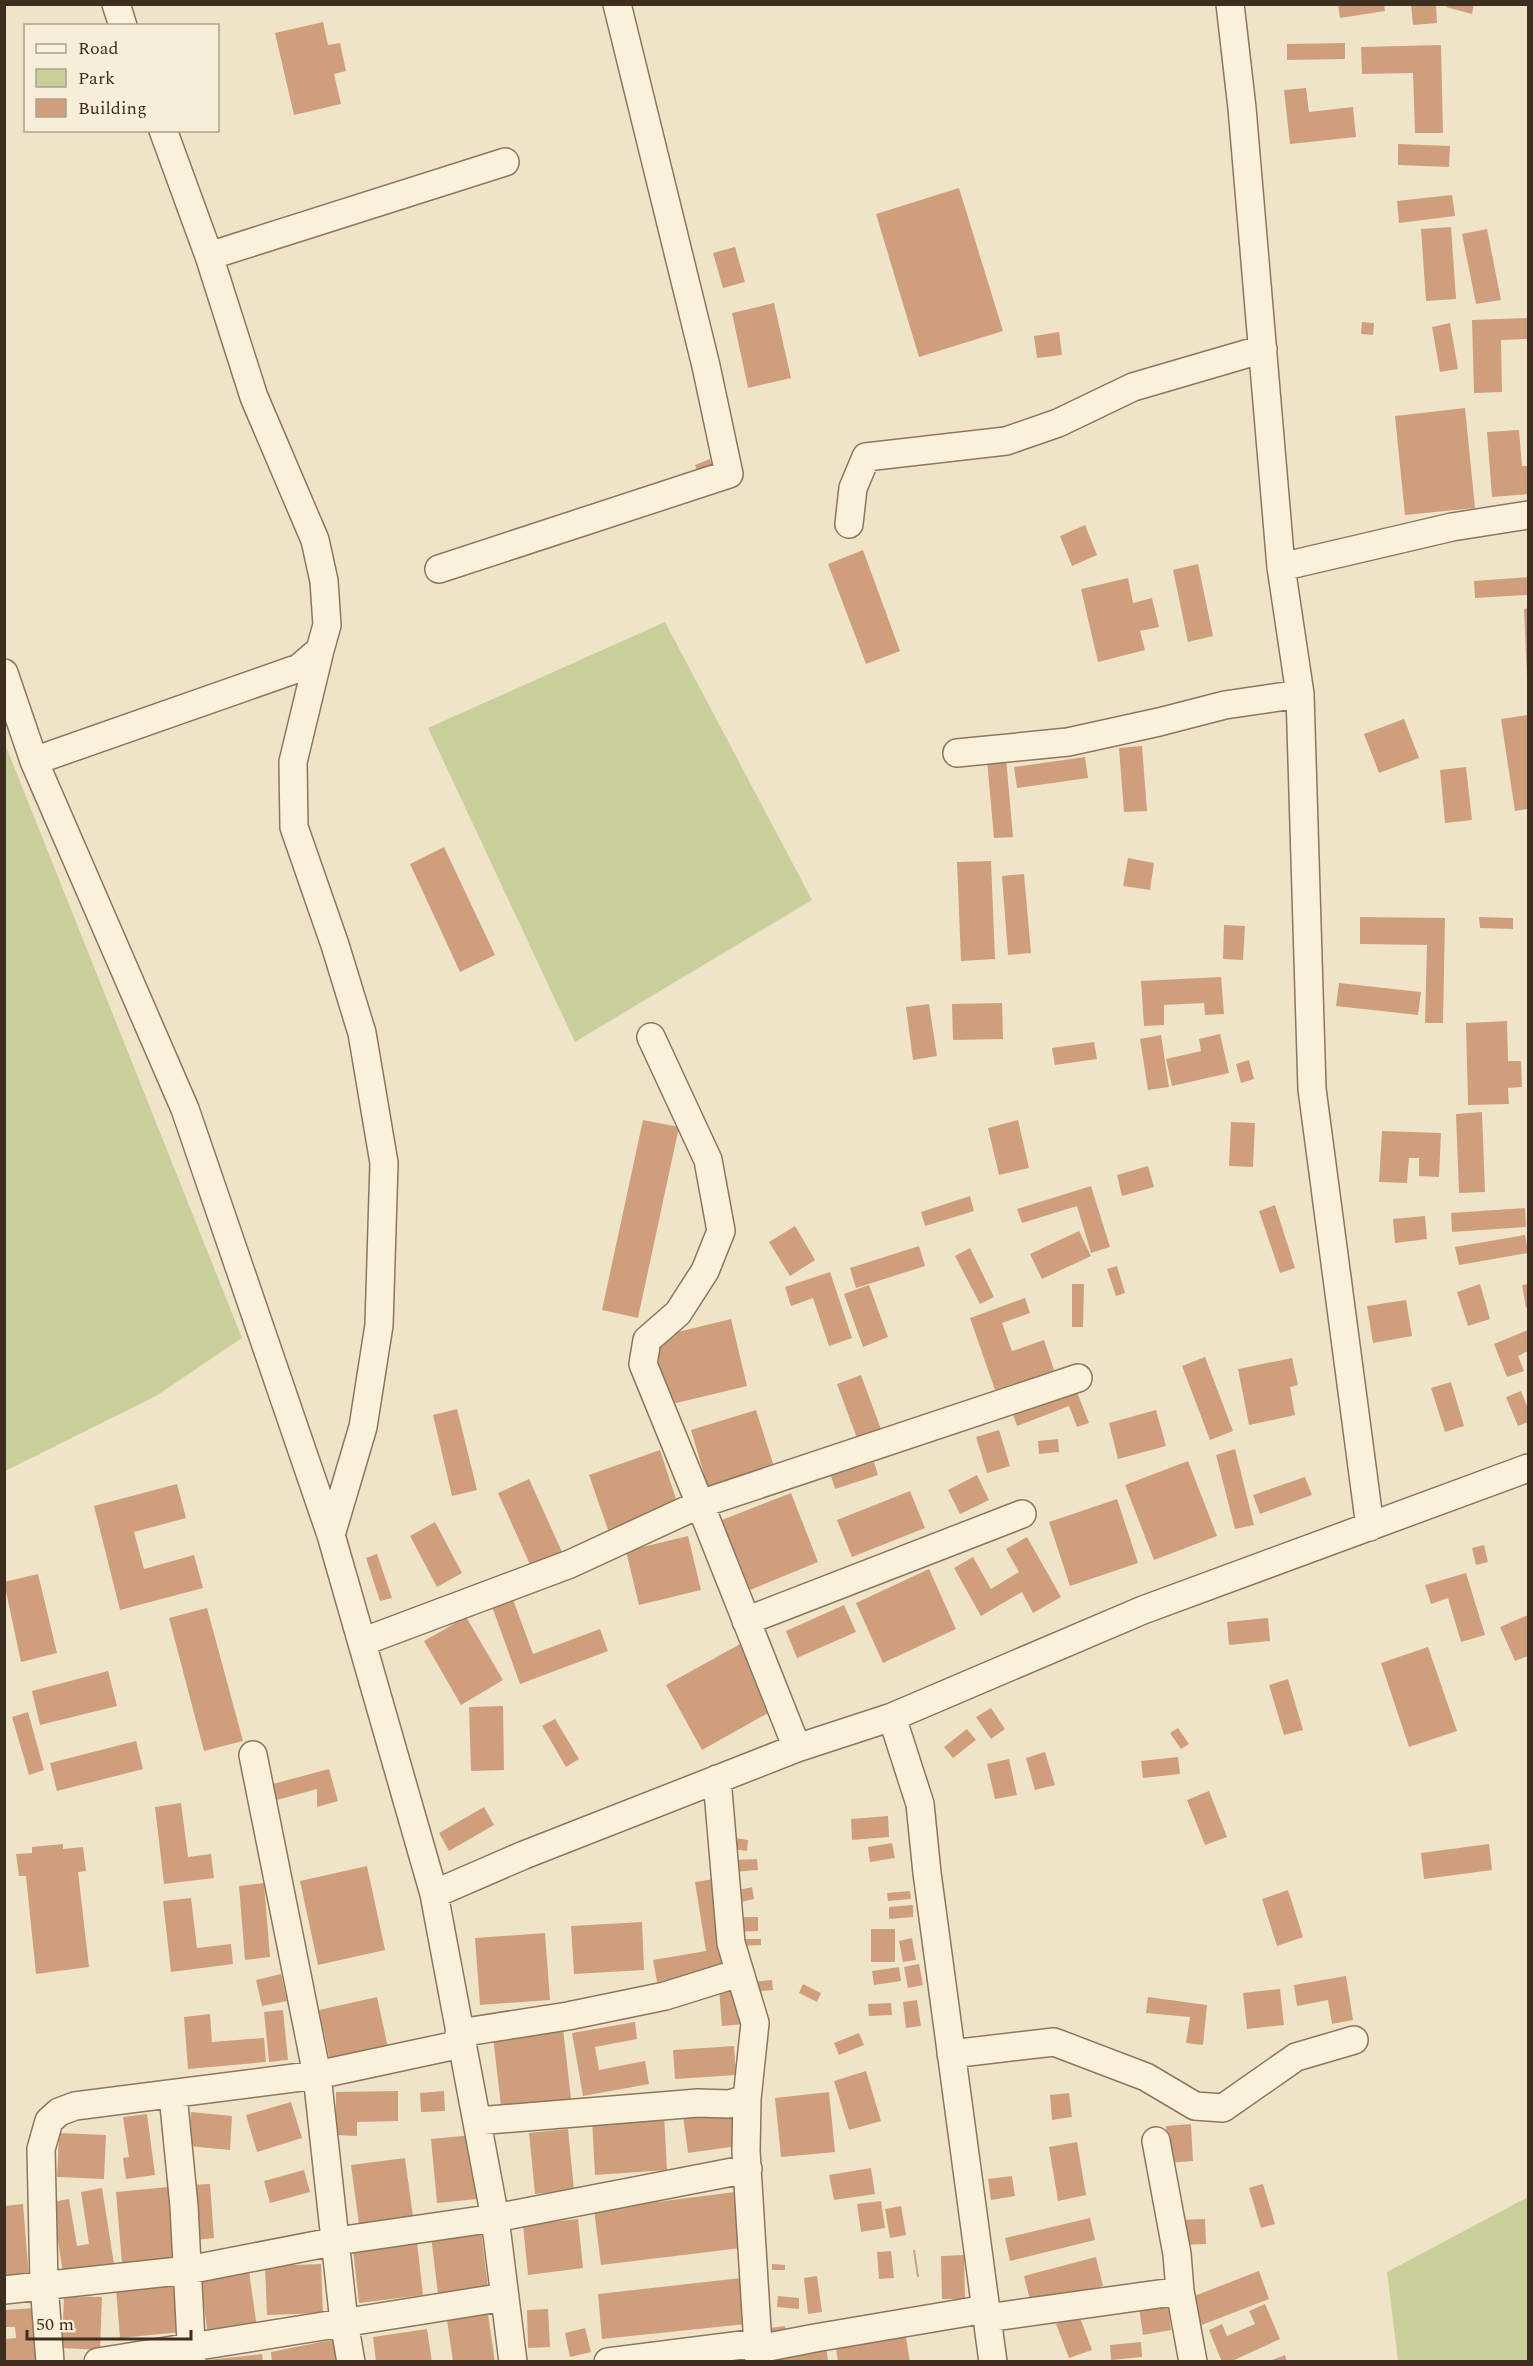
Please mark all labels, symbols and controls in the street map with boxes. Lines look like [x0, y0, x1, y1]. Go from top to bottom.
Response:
legend [24, 24, 219, 132]
text: Road [78, 35, 119, 62]
text: Park [78, 65, 115, 92]
text: Building [78, 95, 147, 122]
scale bar [27, 2303, 190, 2341]
text: 50 m [36, 2311, 74, 2338]

